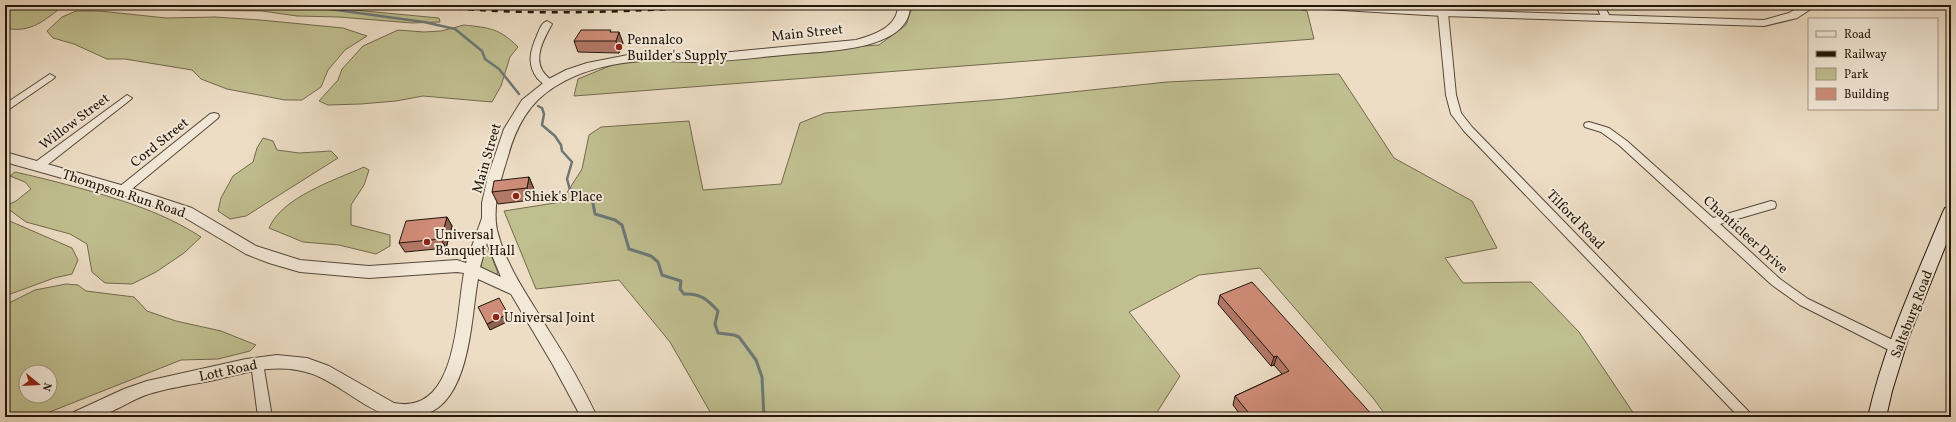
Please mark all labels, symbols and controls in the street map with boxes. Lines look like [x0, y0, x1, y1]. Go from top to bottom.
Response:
legend [1808, 18, 1938, 110]
street label: Main Street [770, 20, 844, 47]
text: Road [1844, 27, 1871, 43]
place label: Pennalco Builder's Supply [627, 31, 728, 66]
marker: Pennalco Builder's Supply [614, 42, 624, 52]
text: Railway [1844, 47, 1887, 63]
text: Park [1844, 67, 1869, 83]
text: Building [1844, 87, 1889, 103]
street label: Willow Street [36, 89, 114, 155]
street label: Cord Street [127, 114, 193, 173]
street label: Main Street [468, 121, 507, 196]
street label: Thompson Run Road [59, 165, 188, 223]
street label: Tilford Road [1542, 186, 1608, 254]
place label: Shiek's Place [524, 188, 603, 207]
marker: Shiek's Place [511, 191, 521, 201]
street label: Chanticleer Drive [1698, 192, 1792, 279]
place label: Universal Banquet Hall [435, 226, 515, 261]
marker: Universal Banquet Hall [422, 237, 432, 247]
street label: Saltsburg Road [1887, 268, 1938, 361]
place label: Universal Joint [504, 309, 595, 328]
marker: Universal Joint [491, 312, 501, 322]
street label: Lott Road [197, 356, 259, 387]
north arrow [18, 364, 58, 404]
text: N [38, 381, 54, 393]

